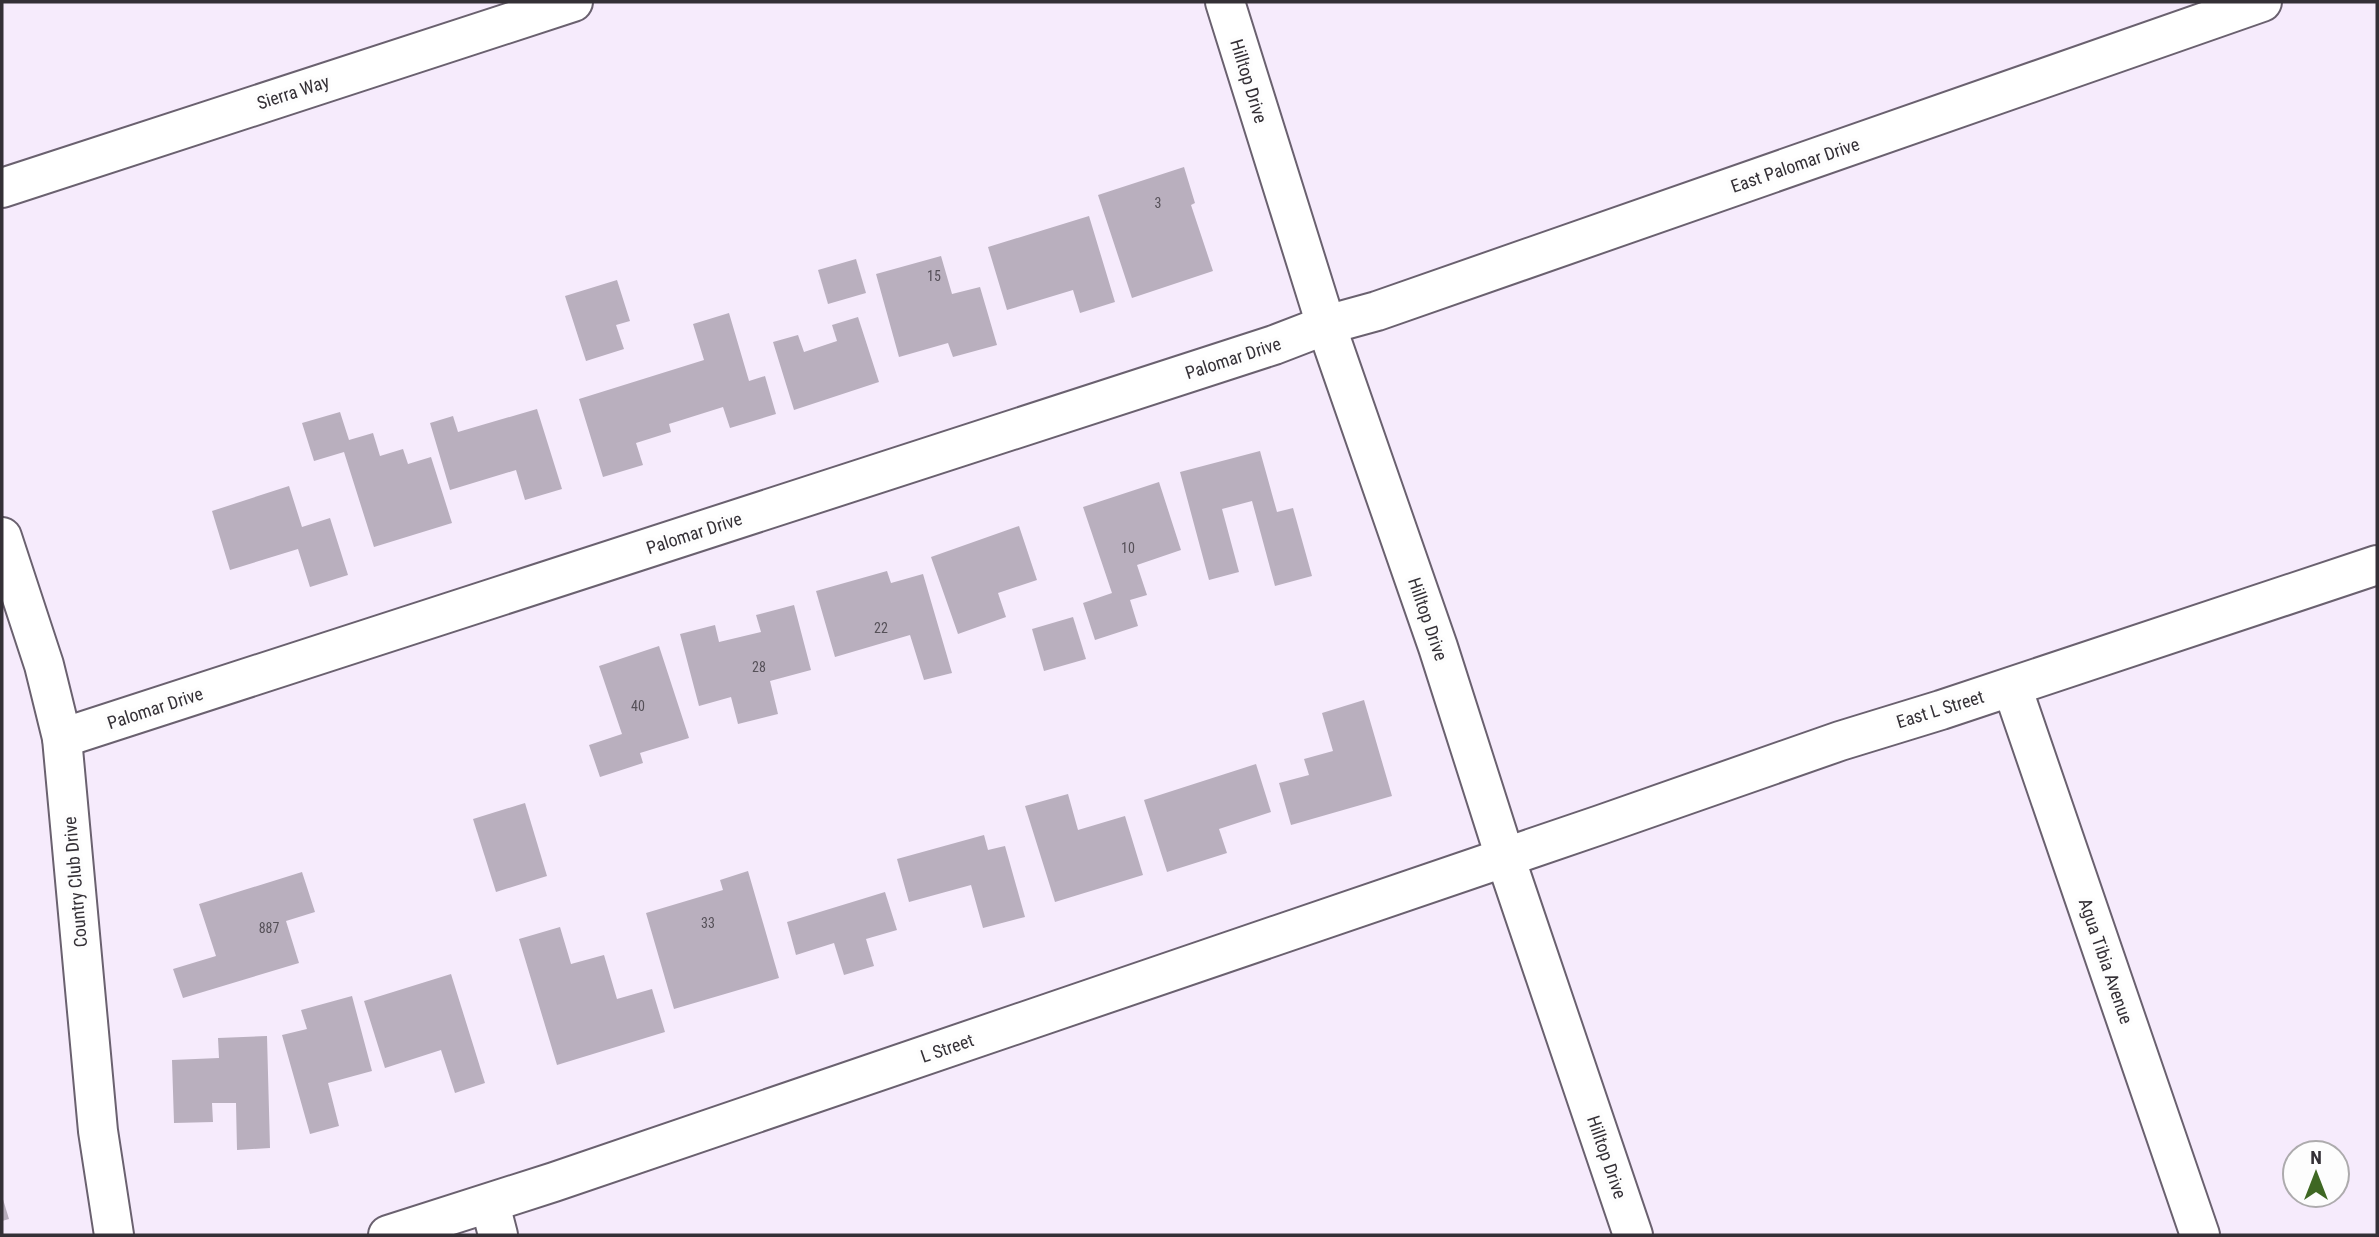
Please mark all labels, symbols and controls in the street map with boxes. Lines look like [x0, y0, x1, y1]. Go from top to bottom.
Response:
street label: Hilltop Drive [1226, 36, 1272, 126]
street label: Sierra Way [254, 70, 332, 114]
street label: East Palomar Drive [1728, 133, 1862, 197]
house number: 3 [1155, 195, 1161, 211]
house number: 15 [927, 268, 941, 284]
street label: Palomar Drive [1182, 333, 1284, 383]
street label: Palomar Drive [643, 508, 745, 558]
house number: 10 [1121, 540, 1135, 556]
street label: Hilltop Drive [1404, 575, 1452, 663]
house number: 22 [874, 620, 888, 636]
house number: 28 [752, 659, 766, 675]
street label: Palomar Drive [104, 683, 206, 733]
street label: East L Street [1894, 686, 1986, 732]
house number: 40 [631, 698, 645, 714]
street label: Country Club Drive [59, 816, 91, 948]
street label: Agua Tibia Avenue [2075, 895, 2137, 1027]
house number: 33 [701, 915, 715, 931]
house number: 887 [259, 920, 279, 936]
street label: L Street [918, 1029, 976, 1067]
street label: Hilltop Drive [1583, 1113, 1631, 1201]
north arrow [2281, 1139, 2351, 1209]
text: N [2310, 1146, 2322, 1169]

